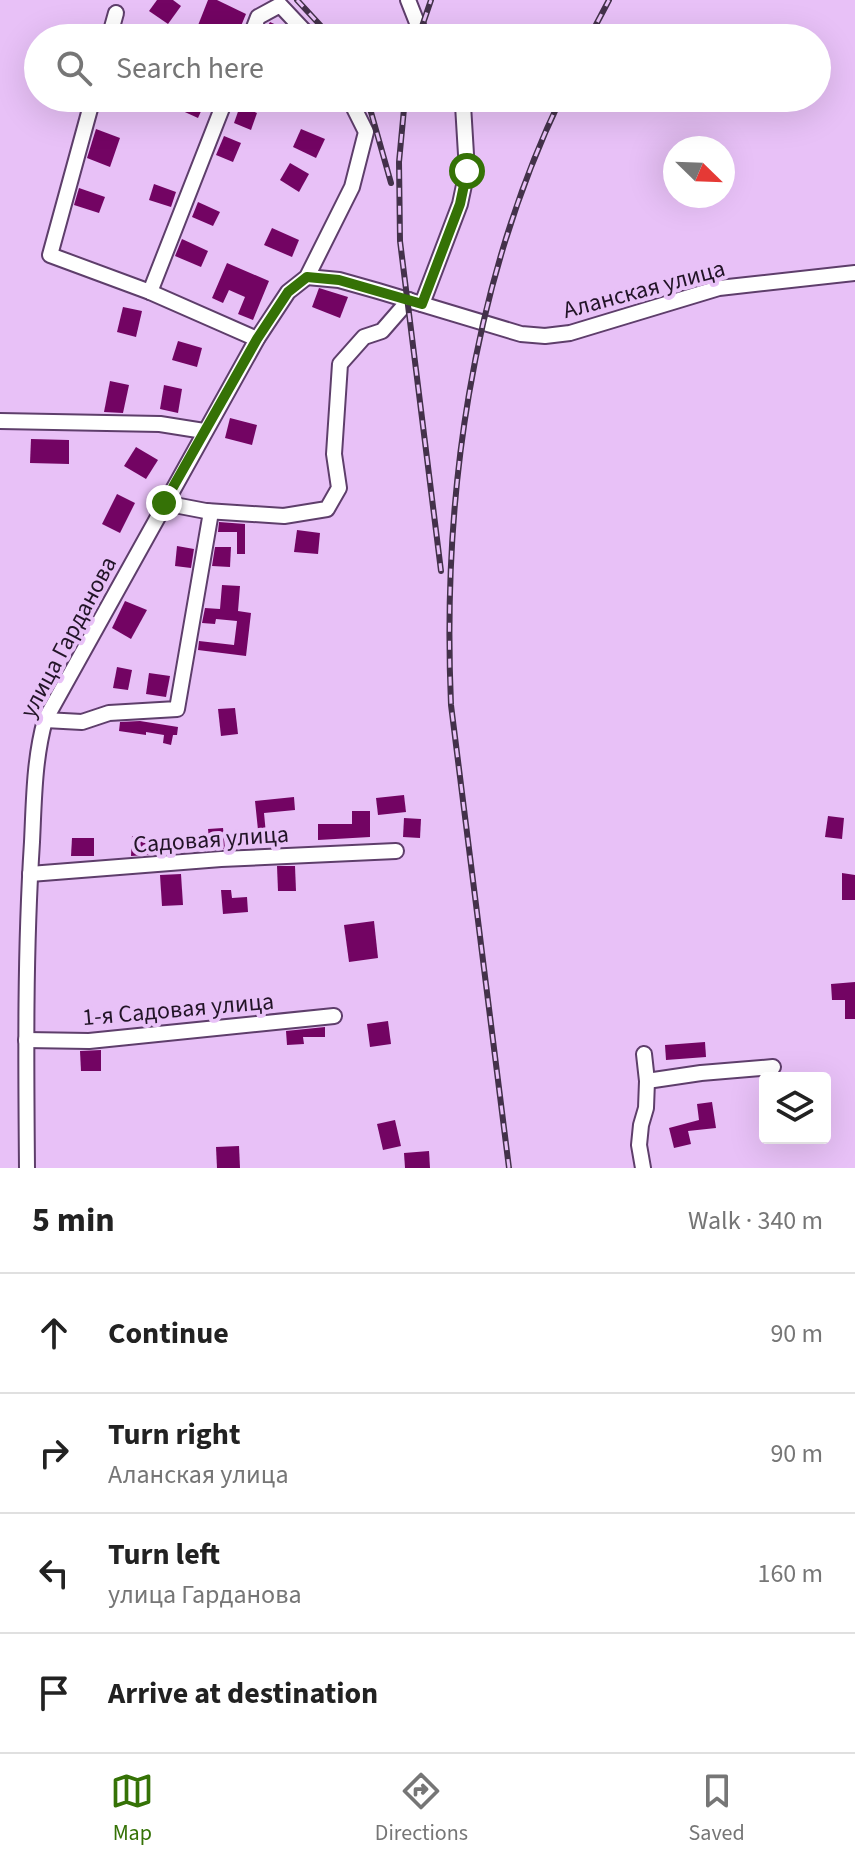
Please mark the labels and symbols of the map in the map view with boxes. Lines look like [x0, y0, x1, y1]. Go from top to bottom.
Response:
north arrow [663, 136, 735, 208]
route start [449, 153, 485, 189]
street label: Аланская улица [559, 251, 729, 328]
route end [146, 485, 182, 521]
street label: улица Гарданова [11, 550, 126, 724]
street label: Садовая улица [132, 817, 290, 862]
street label: 1-я Садовая улица [81, 984, 275, 1035]

